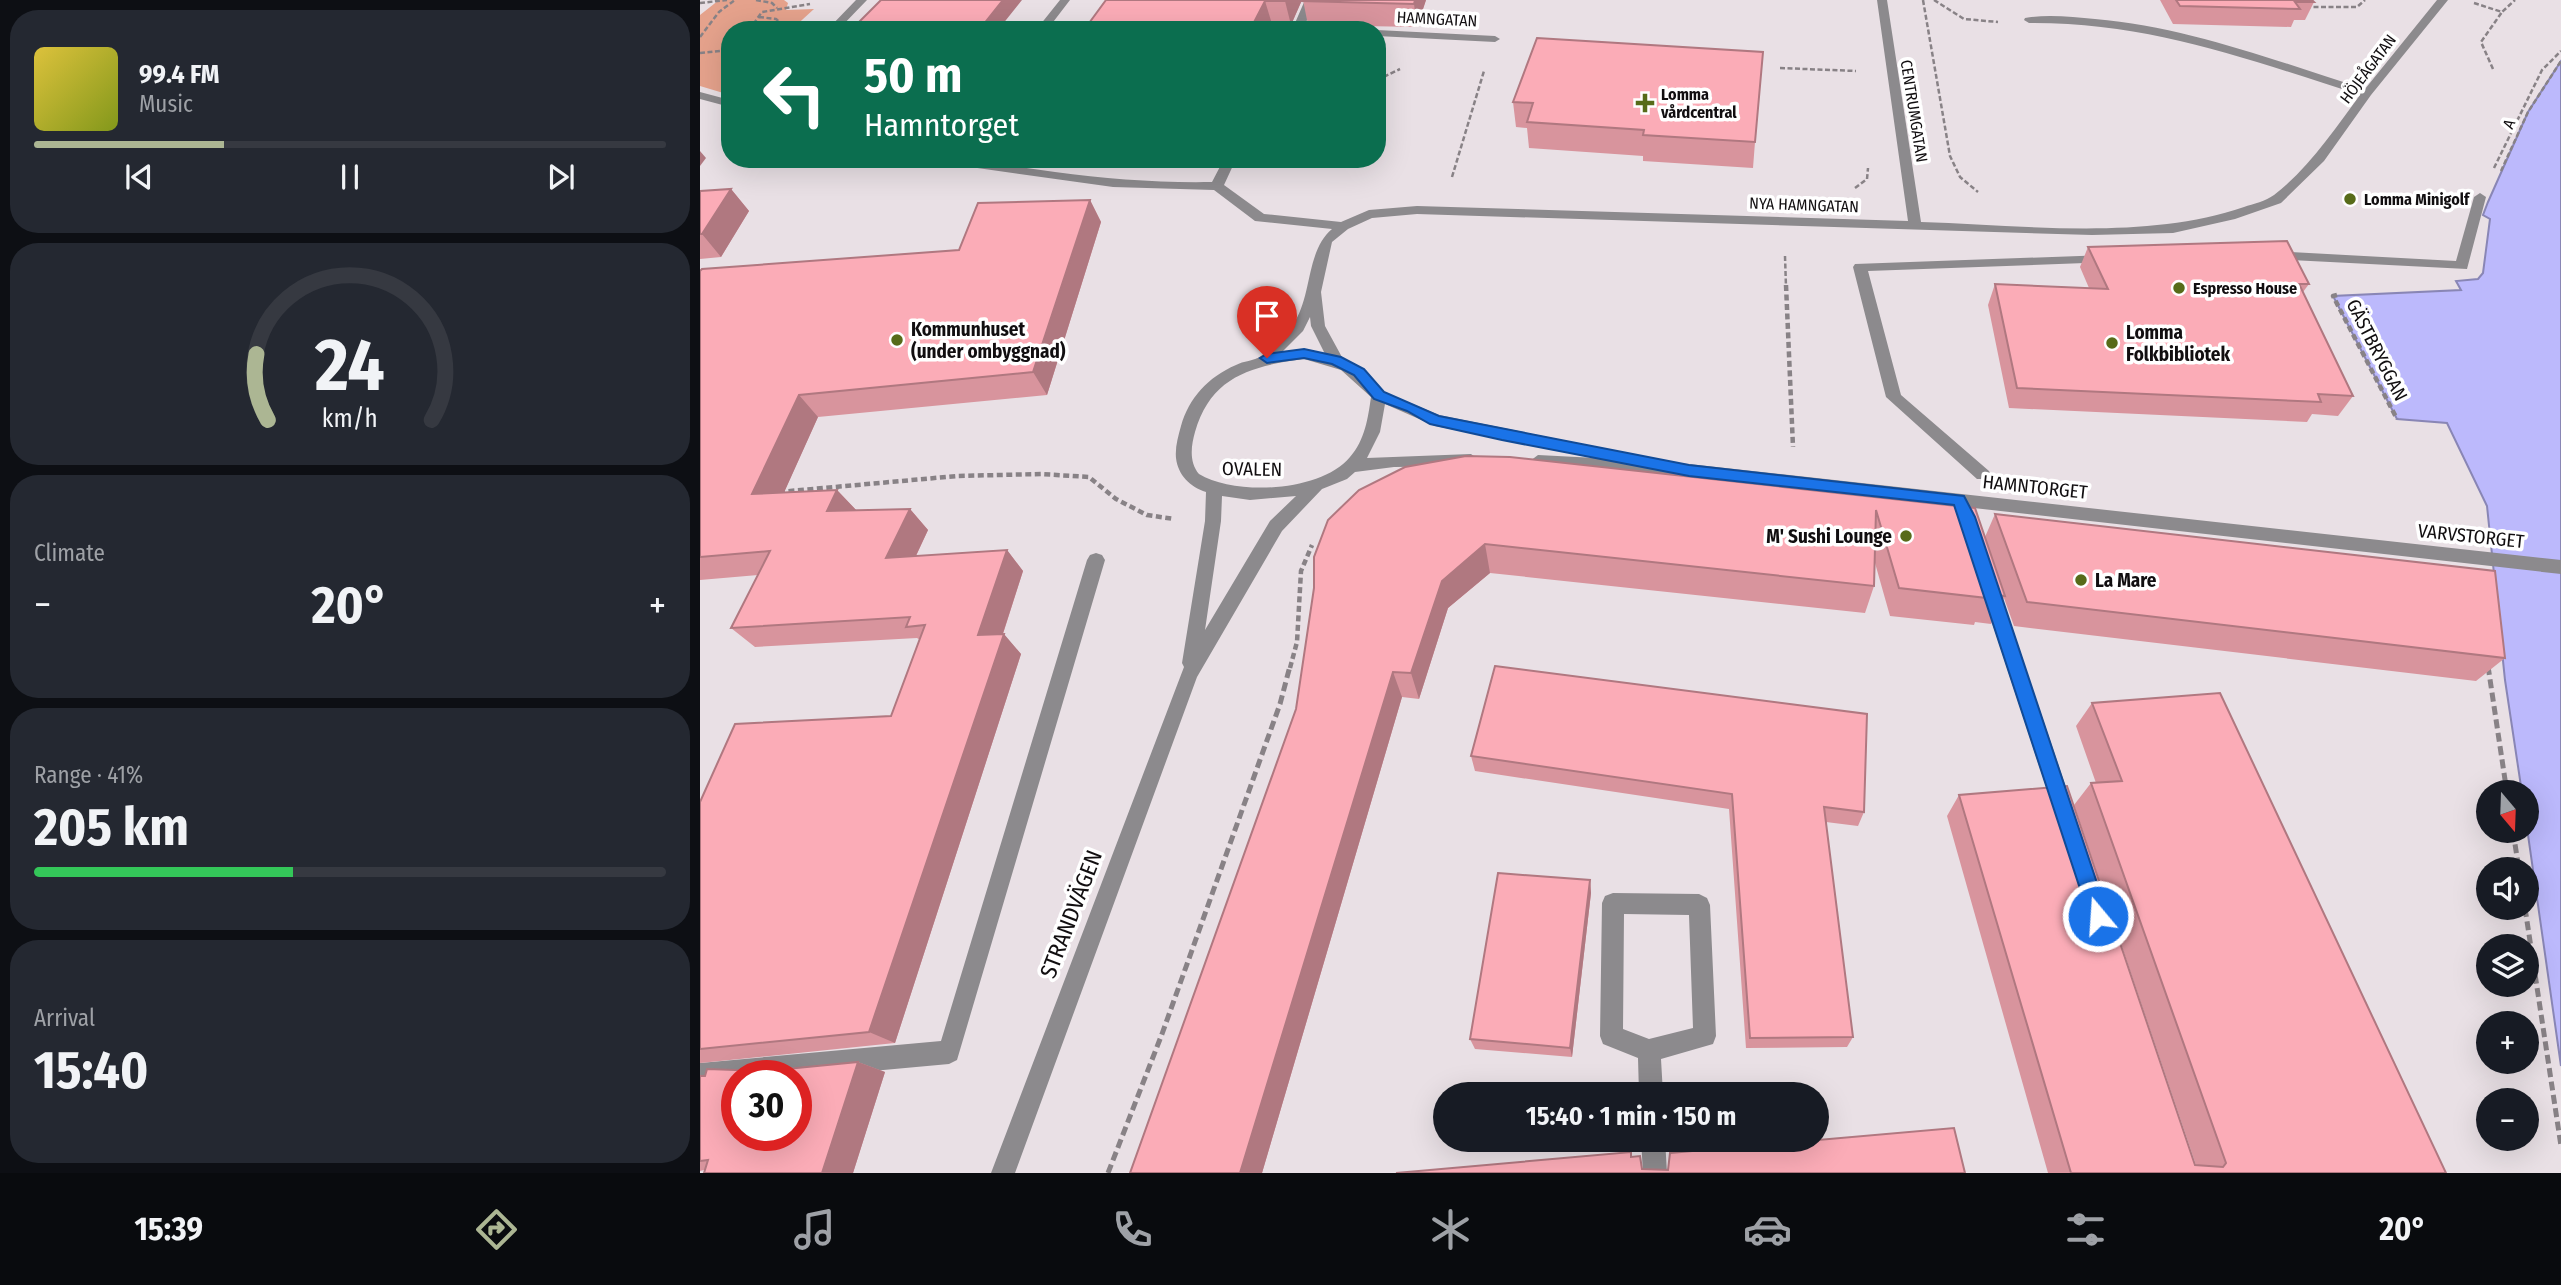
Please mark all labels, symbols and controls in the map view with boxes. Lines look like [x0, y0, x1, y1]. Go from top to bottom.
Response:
street label: HAMNGATAN [1396, 7, 1478, 31]
street label: HÖJEÅGATAN [2335, 30, 2400, 107]
text: 50 m [864, 46, 962, 105]
icon: left [749, 49, 840, 140]
street label: CENTRUMGATAN [1897, 58, 1931, 164]
text: 99.4 FM [139, 59, 220, 90]
place label: Lomma vårdcentral [1660, 85, 1737, 122]
text: Music [139, 90, 193, 118]
marker: Lomma vårdcentral [1635, 93, 1655, 113]
text: Hamntorget [864, 106, 1019, 144]
street label: A [2499, 116, 2520, 132]
icon: previous [120, 158, 158, 196]
icon: pause [331, 158, 369, 196]
icon: next [542, 158, 580, 196]
place label: Lomma Minigolf [2364, 190, 2471, 209]
marker: Lomma Minigolf [2342, 191, 2358, 207]
street label: NYA HAMNGATAN [1749, 194, 1859, 216]
place label: Espresso House [2193, 279, 2297, 298]
marker: Espresso House [2171, 280, 2187, 296]
pin [1237, 286, 1297, 358]
street label: GÄSTBRYGGAN [2342, 295, 2412, 405]
icon: arrive [1248, 297, 1286, 335]
place label: Kommunhuset (under ombyggnad) [911, 318, 1066, 363]
place label: Lomma Folkbibliotek [2126, 321, 2231, 366]
text: 24 [314, 322, 385, 409]
marker: Kommunhuset (under ombyggnad) [889, 332, 905, 348]
marker: Lomma Folkbibliotek [2104, 335, 2120, 351]
text: km/h [322, 404, 378, 434]
street label: OVALEN [1222, 457, 1282, 481]
street label: HAMNTORGET [1981, 470, 2089, 504]
street label: VARVSTORGET [2417, 519, 2526, 553]
place label: M' Sushi Lounge [1766, 525, 1892, 548]
marker: M' Sushi Lounge [1898, 528, 1914, 544]
text: Climate [34, 539, 105, 567]
place label: La Mare [2095, 569, 2157, 592]
marker: La Mare [2073, 572, 2089, 588]
text: 20° [312, 574, 388, 637]
text: − [34, 582, 51, 628]
text: + [649, 582, 666, 628]
text: Range · 41% [34, 761, 143, 789]
north arrow [2476, 780, 2539, 844]
map controls [2476, 780, 2539, 1151]
text: 205 km [34, 796, 189, 859]
street label: STRANDVÄGEN [1034, 846, 1108, 982]
button: sound [2476, 857, 2539, 920]
position arrow [2061, 879, 2135, 953]
button: layers [2476, 934, 2539, 997]
text: Arrival [34, 1004, 95, 1032]
button: + [2476, 1011, 2539, 1074]
text: 15:40 [34, 1039, 148, 1102]
speed limit sign: 30 [721, 1060, 812, 1151]
button: − [2476, 1088, 2539, 1151]
text: 15:40 · 1 min · 150 m [1526, 1101, 1736, 1132]
icon: directions [472, 1205, 521, 1254]
icon: music [790, 1205, 839, 1254]
icon: phone [1108, 1205, 1157, 1254]
icon: climate [1426, 1205, 1475, 1254]
icon: car [1743, 1205, 1792, 1254]
icon: filters [2061, 1205, 2110, 1254]
text: 15:39 [134, 1210, 203, 1248]
text: 20° [2379, 1210, 2427, 1248]

